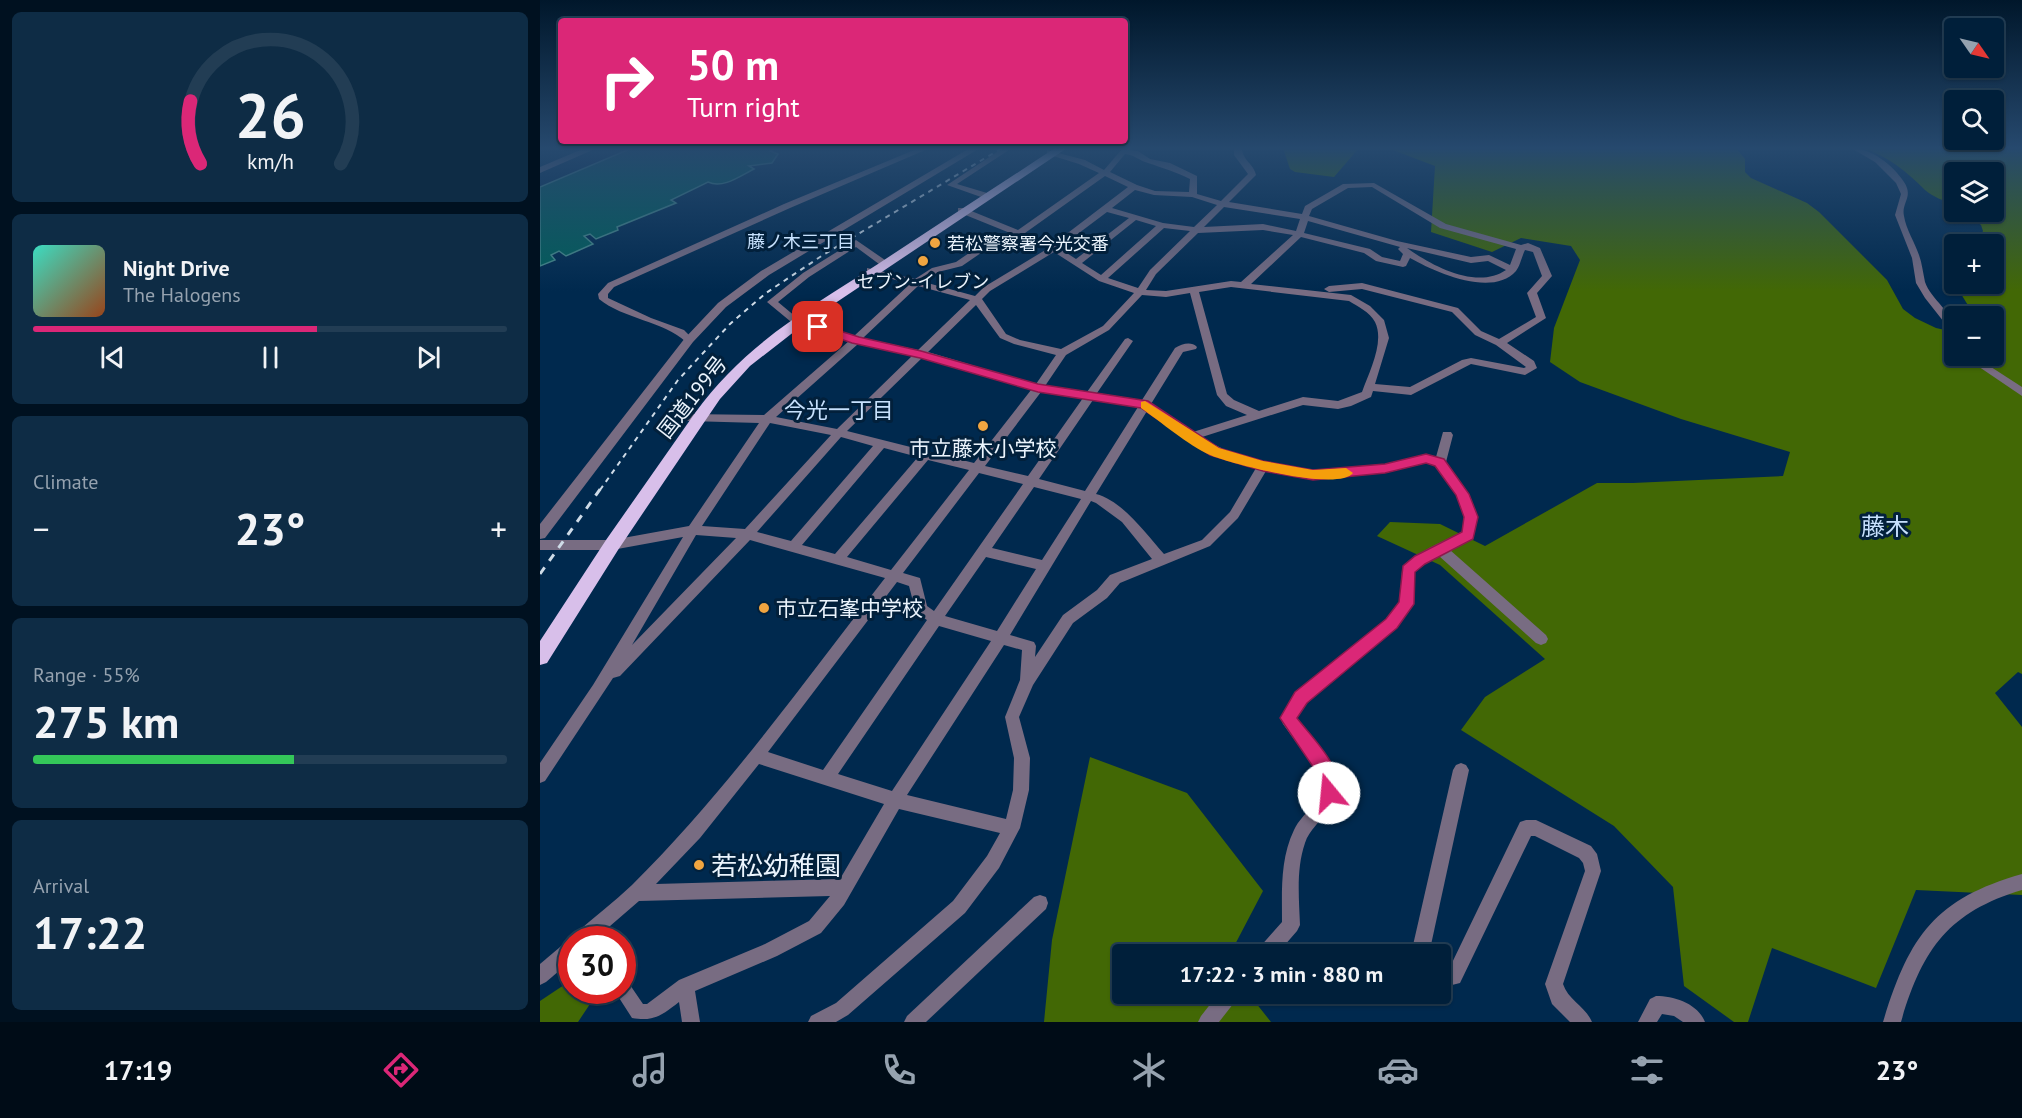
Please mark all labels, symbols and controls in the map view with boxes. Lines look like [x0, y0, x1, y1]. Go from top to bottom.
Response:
north arrow [1944, 18, 2004, 78]
map controls [1944, 18, 2004, 366]
text: 50 m [687, 37, 779, 92]
icon: right [588, 42, 666, 120]
text: 26 [235, 74, 305, 155]
text: Turn right [687, 90, 800, 124]
button: search [1944, 90, 2004, 150]
text: km/h [246, 147, 293, 175]
button: layers [1944, 162, 2004, 222]
district label: 藤ノ木三丁目 [747, 230, 855, 253]
place label: 若松警察署今光交番 [947, 232, 1109, 255]
button: + [1944, 234, 2004, 294]
marker: 若松警察署今光交番 [928, 236, 942, 250]
text: Night Drive [123, 254, 230, 282]
marker: セブン-イレブン [916, 254, 930, 268]
place label: セブン-イレブン [857, 270, 989, 293]
text: The Halogens [123, 282, 241, 308]
pin [792, 301, 843, 352]
button: − [1944, 306, 2004, 366]
icon: arrive [801, 310, 834, 343]
icon: previous [96, 341, 129, 374]
icon: pause [254, 341, 287, 374]
icon: next [412, 341, 445, 374]
street label: 国道199号 [651, 350, 733, 444]
district label: 今光一丁目 [784, 396, 894, 424]
marker: 市立藤木小学校 [976, 419, 990, 433]
place label: 市立藤木小学校 [910, 435, 1057, 462]
text: Climate [33, 469, 99, 495]
text: 23° [235, 499, 305, 557]
text: − [33, 507, 50, 550]
text: + [490, 507, 507, 550]
district label: 藤木 [1861, 511, 1909, 542]
place label: 市立石峯中学校 [776, 595, 923, 622]
marker: 市立石峯中学校 [757, 601, 771, 615]
text: Range · 55% [33, 662, 140, 688]
text: 275 km [33, 692, 179, 750]
position arrow [1297, 761, 1361, 825]
place label: 若松幼稚園 [711, 849, 841, 882]
marker: 若松幼稚園 [692, 858, 706, 872]
text: Arrival [33, 873, 89, 899]
text: 17:22 [33, 903, 147, 961]
speed limit sign: 30 [558, 926, 636, 1004]
text: 17:22 · 3 min · 880 m [1180, 960, 1383, 988]
icon: directions [380, 1049, 422, 1091]
icon: music [629, 1049, 671, 1091]
icon: phone [878, 1049, 920, 1091]
icon: climate [1128, 1049, 1170, 1091]
icon: car [1377, 1049, 1419, 1091]
icon: filters [1626, 1049, 1668, 1091]
text: 17:19 [104, 1053, 172, 1087]
text: 23° [1876, 1053, 1918, 1087]

